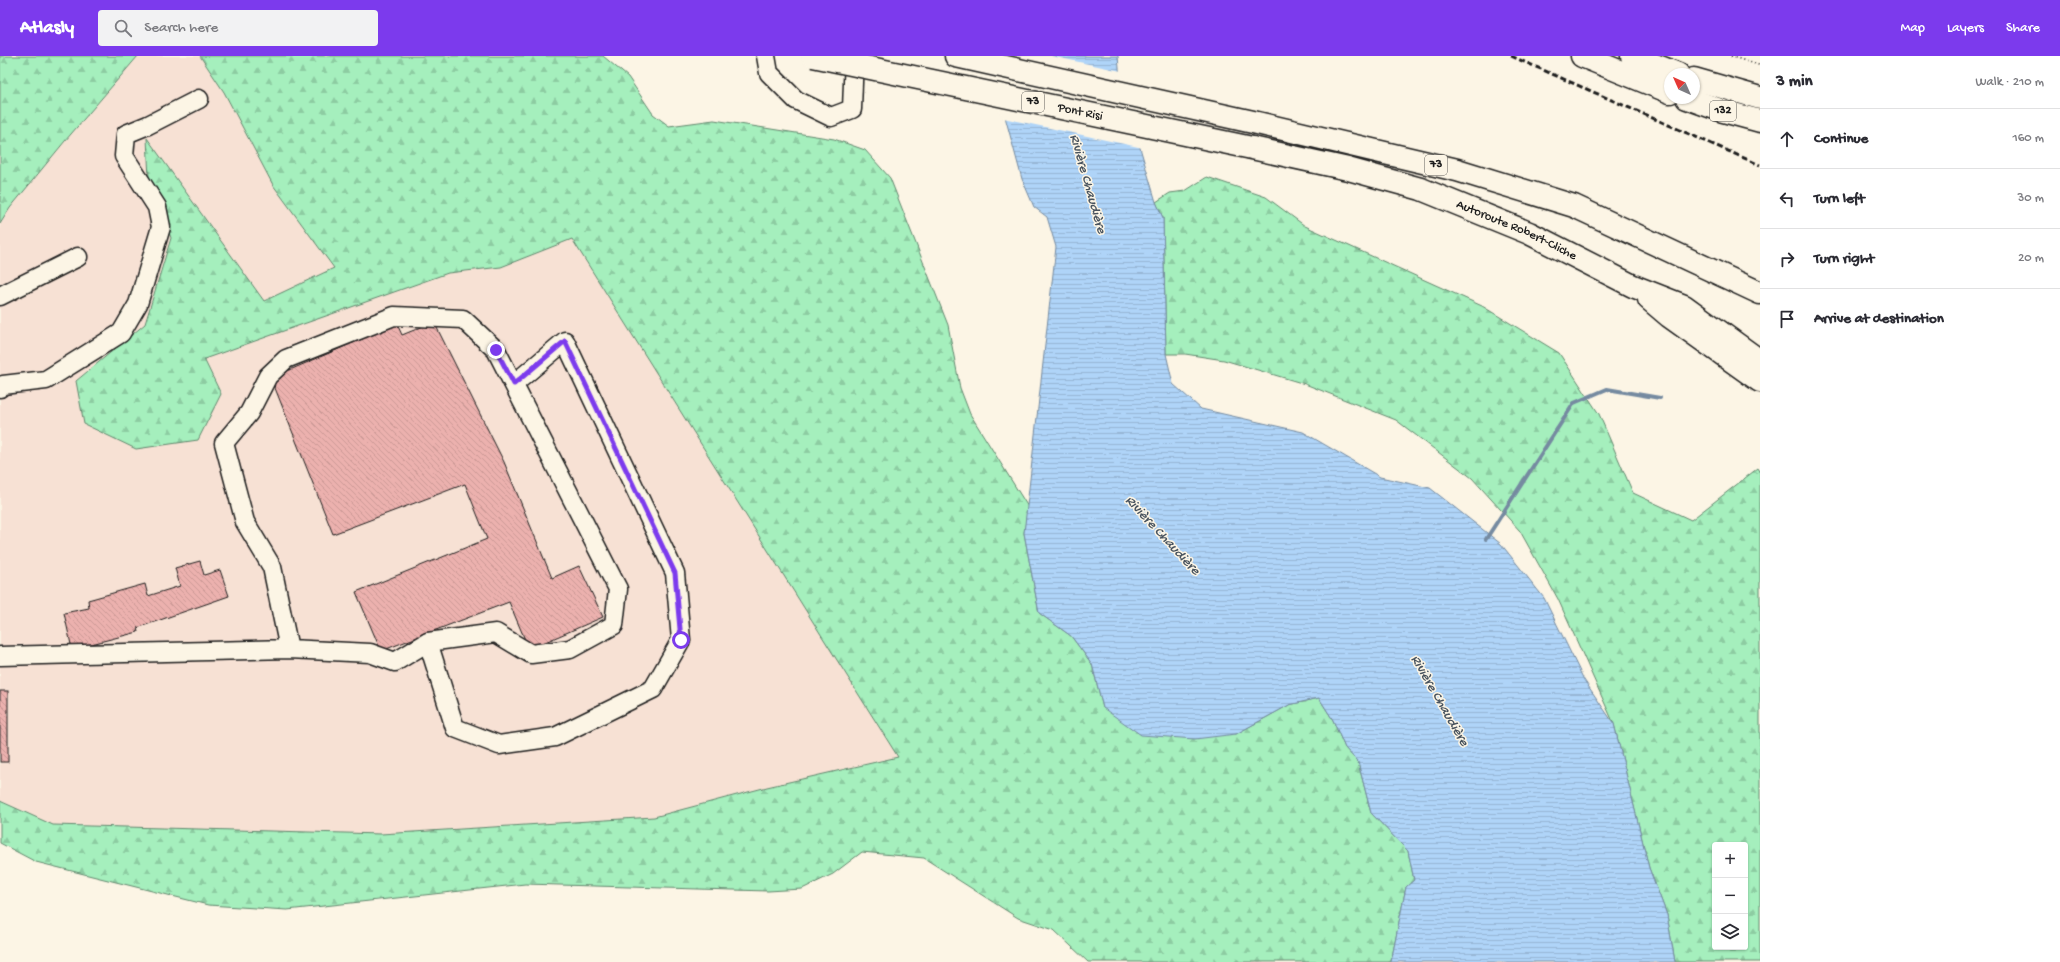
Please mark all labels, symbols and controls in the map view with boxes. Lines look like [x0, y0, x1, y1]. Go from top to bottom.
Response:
search box [98, 10, 378, 46]
text: Atlasly [20, 17, 74, 40]
icon: search [112, 17, 134, 39]
text: Search here [144, 19, 218, 37]
text: Map [1901, 20, 1925, 37]
text: Layers [1947, 20, 1984, 37]
text: Share [2006, 20, 2040, 37]
north arrow [1664, 68, 1700, 104]
text: 3 min [1776, 72, 1813, 92]
text: Walk · 210 m [1976, 75, 2044, 90]
road number: 73 [1022, 92, 1044, 112]
street label: Pont Risi [1055, 100, 1104, 124]
road number: 132 [1710, 101, 1736, 121]
icon: ahead [1776, 128, 1798, 150]
text: Continue [1814, 130, 1868, 148]
text: 160 m [2012, 131, 2044, 146]
water label: Rivière Chaudière [1065, 132, 1109, 236]
road number: 73 [1425, 155, 1447, 175]
icon: left [1776, 188, 1798, 210]
text: Turn left [1814, 190, 1865, 208]
text: 30 m [2018, 191, 2044, 206]
street label: Autoroute Robert-Cliche [1454, 197, 1580, 264]
icon: right [1776, 248, 1798, 270]
text: Turn right [1814, 250, 1874, 268]
text: 20 m [2018, 251, 2044, 266]
icon: arrive [1776, 308, 1798, 330]
text: Arrive at destination [1814, 310, 1944, 328]
route end [487, 341, 505, 359]
water label: Rivière Chaudière [1121, 493, 1204, 580]
route start [672, 631, 690, 649]
water label: Rivière Chaudière [1406, 652, 1472, 750]
map controls [1712, 842, 1748, 950]
button: + [1712, 842, 1748, 878]
button: − [1712, 878, 1748, 914]
button: layers [1712, 914, 1748, 950]

